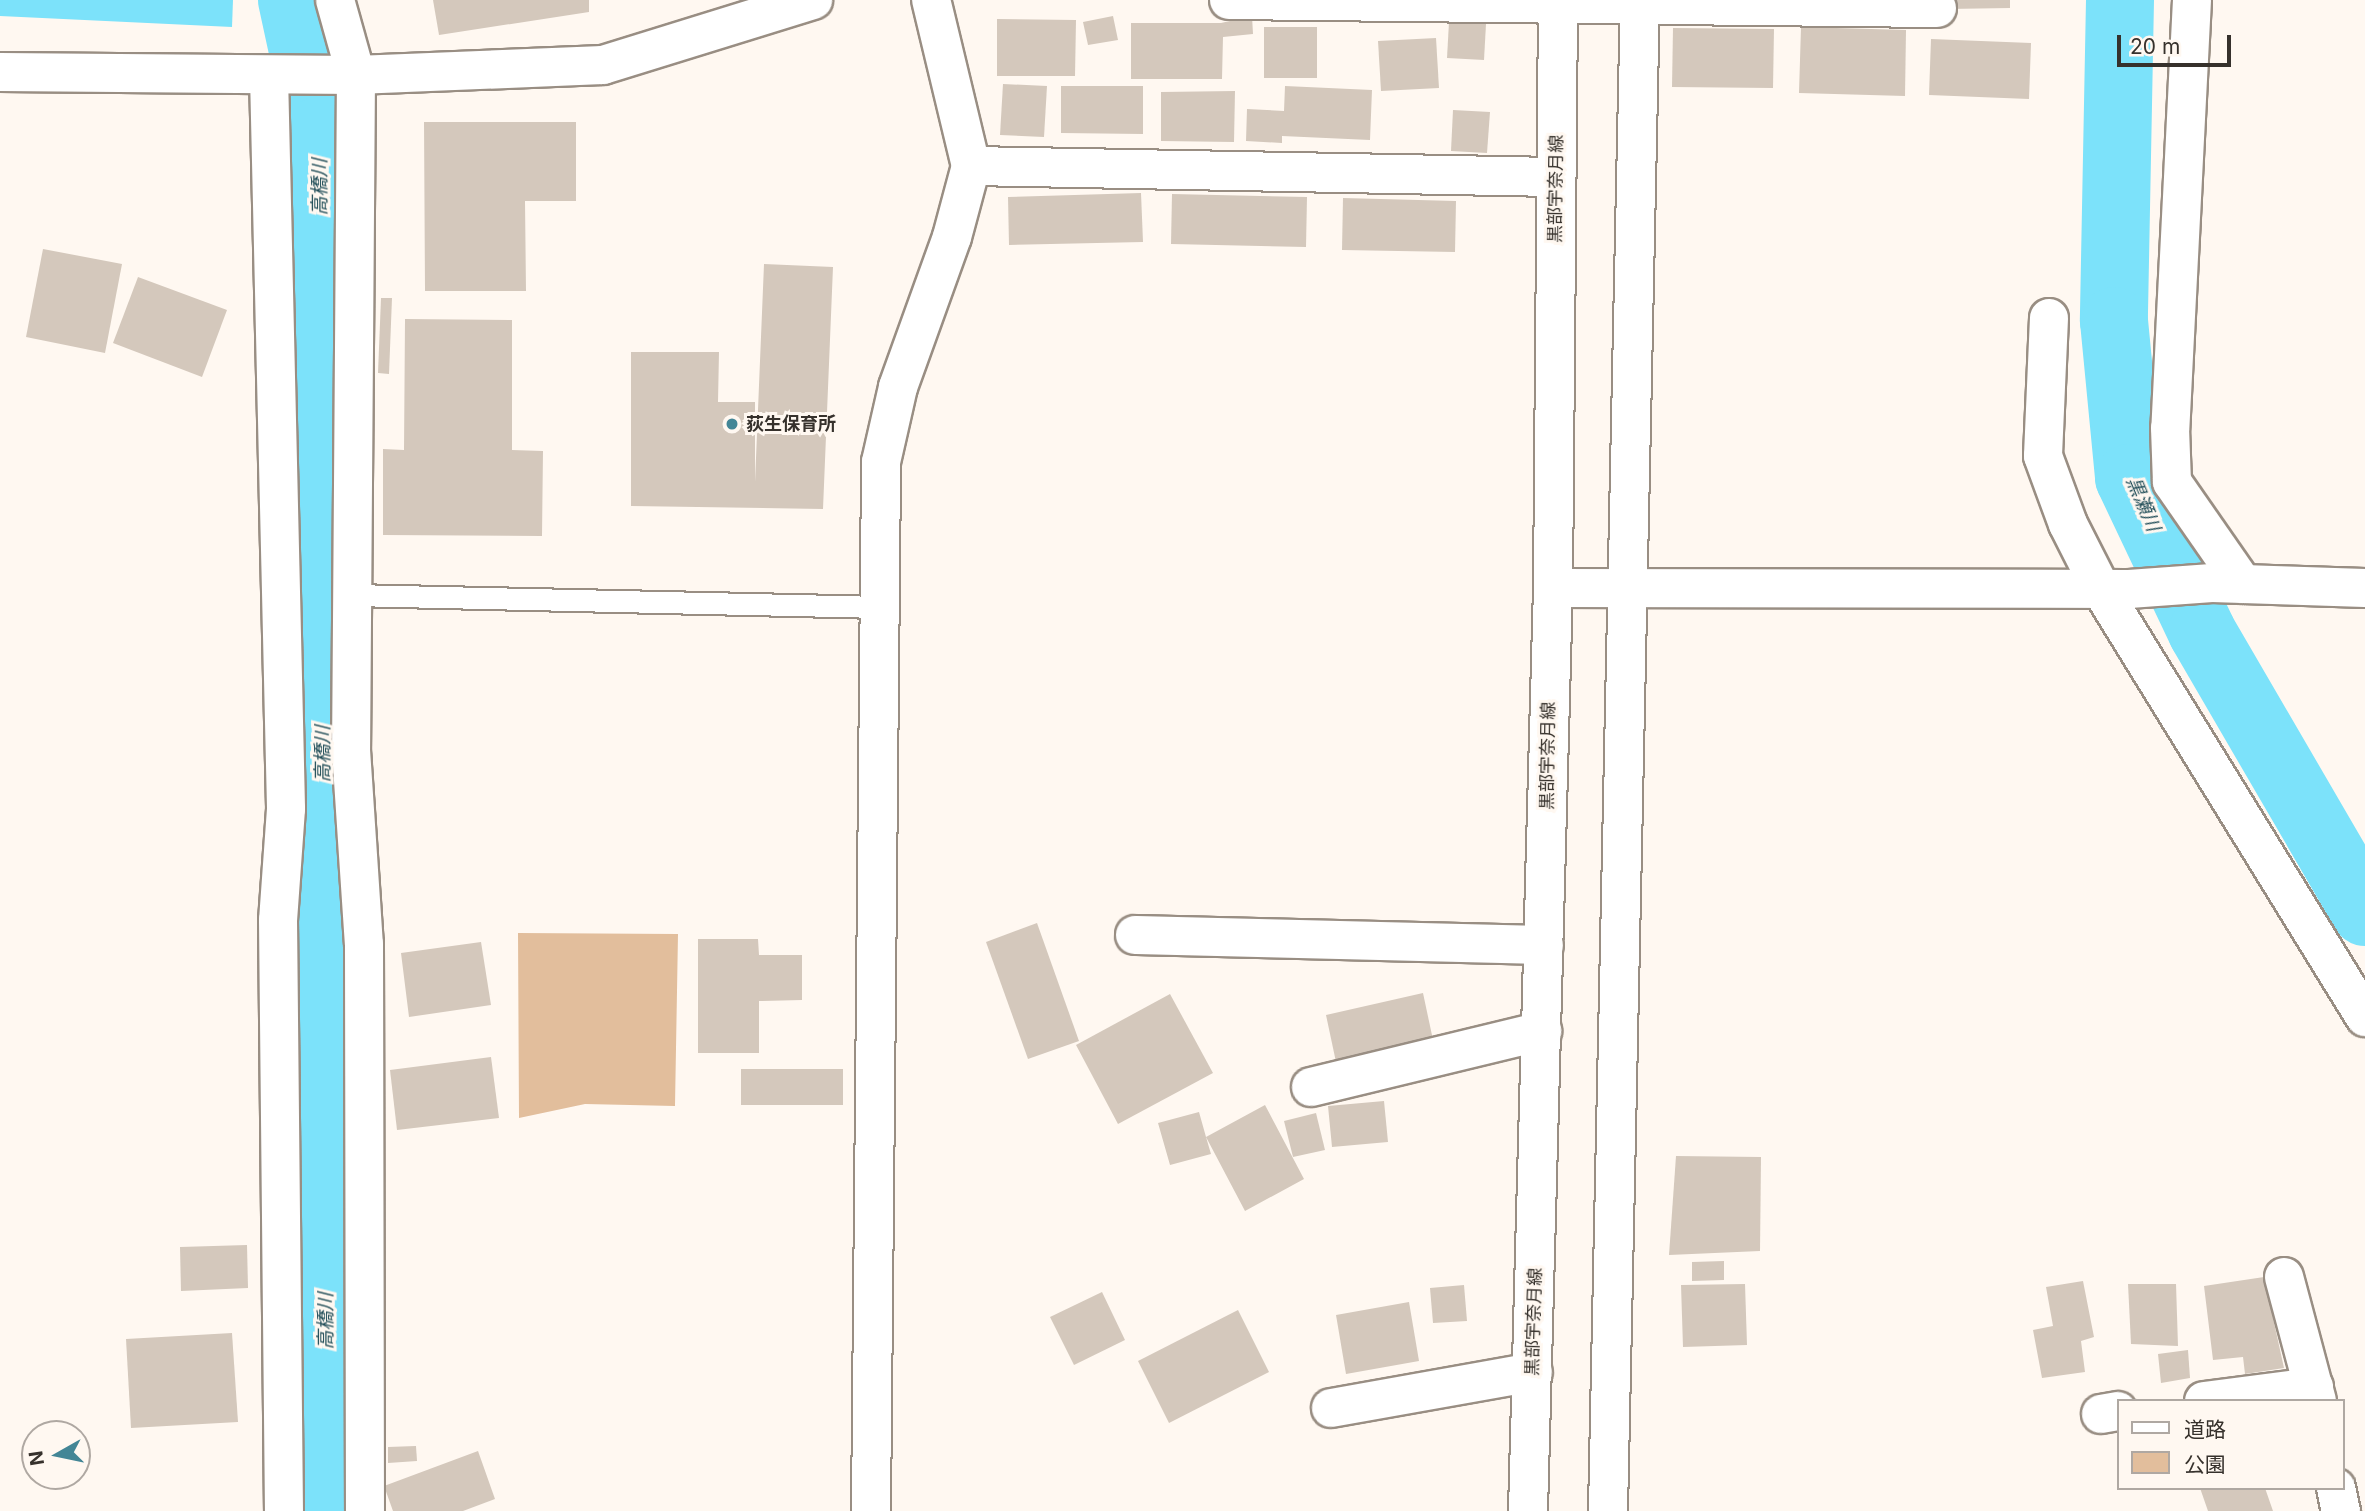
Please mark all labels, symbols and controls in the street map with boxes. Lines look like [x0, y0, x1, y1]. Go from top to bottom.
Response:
scale bar [2120, 21, 2234, 65]
text: 20 m [2130, 34, 2180, 59]
street label: 黒部宇奈月線 [1544, 135, 1568, 243]
water label: 高橋川 [309, 159, 331, 215]
place label: 荻生保育所 [746, 413, 836, 435]
marker: 荻生保育所 [724, 416, 740, 432]
water label: 黒瀬川 [2121, 473, 2165, 535]
street label: 黒部宇奈月線 [1536, 702, 1560, 810]
water label: 高橋川 [312, 726, 334, 782]
street label: 黒部宇奈月線 [1521, 1268, 1547, 1376]
water label: 高橋川 [315, 1293, 337, 1349]
legend [2116, 1399, 2344, 1490]
text: 道路 [2184, 1417, 2226, 1442]
north arrow [21, 1420, 91, 1490]
text: N [24, 1449, 49, 1467]
text: 公園 [2184, 1452, 2226, 1477]

